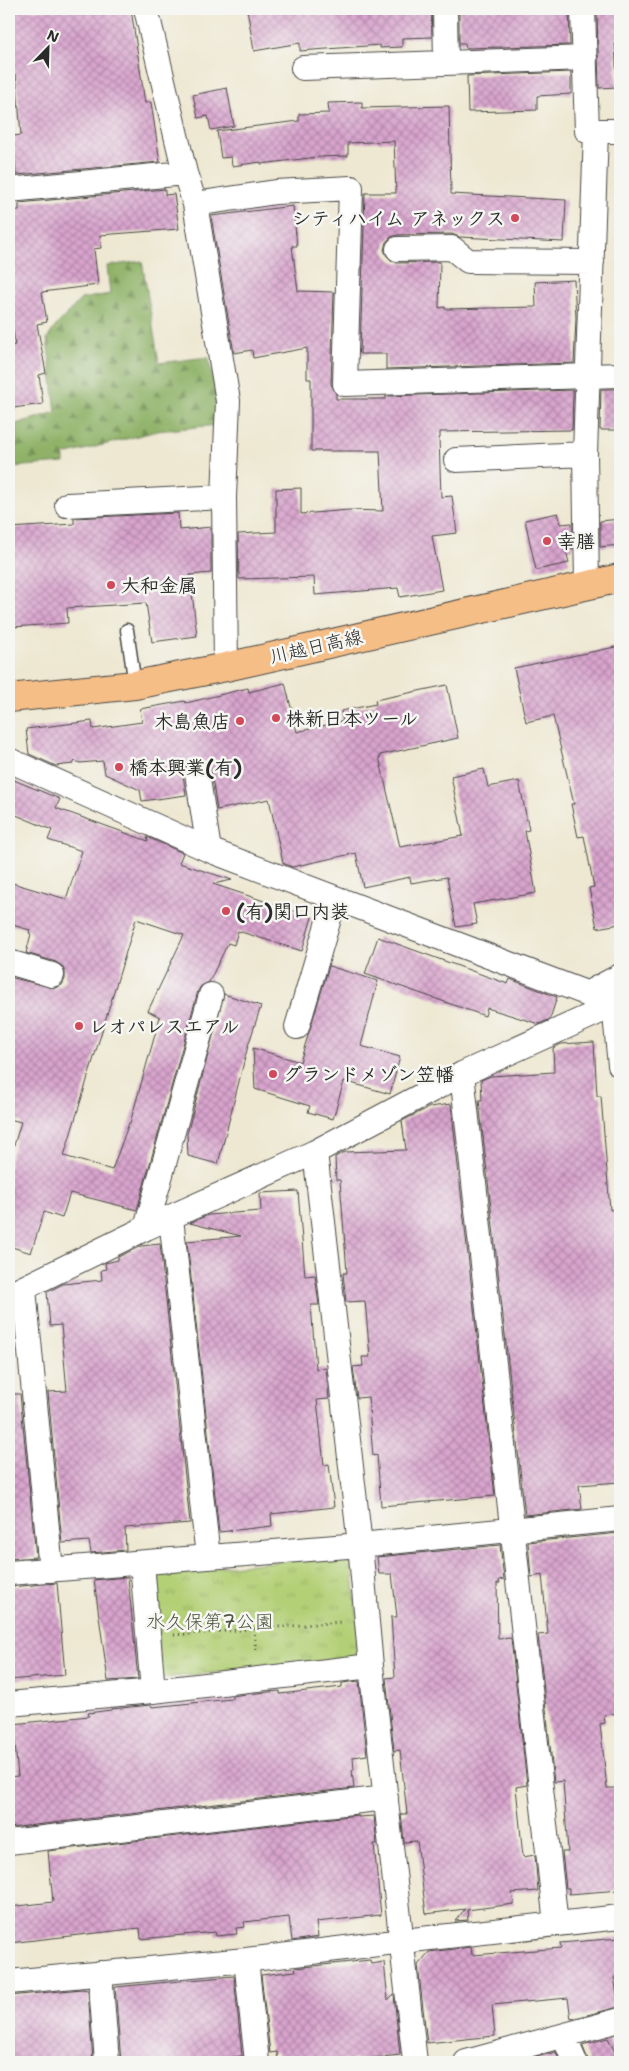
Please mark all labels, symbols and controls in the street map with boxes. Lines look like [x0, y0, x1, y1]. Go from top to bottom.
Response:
north arrow [22, 22, 72, 72]
text: N [44, 26, 62, 46]
place label: シティハイム アネックス [292, 206, 505, 231]
marker: シティハイム アネックス [509, 212, 521, 224]
place label: 幸膳 [557, 529, 595, 554]
marker: 幸膳 [541, 535, 553, 547]
place label: 大和金属 [121, 573, 197, 598]
marker: 大和金属 [105, 579, 117, 591]
street label: 川越日高線 [267, 624, 365, 669]
place label: 株新日本ツール [286, 706, 418, 731]
place label: 木島魚店 [154, 709, 230, 734]
marker: 株新日本ツール [270, 712, 282, 724]
marker: 木島魚店 [234, 715, 246, 727]
place label: 橋本興業(有) [129, 755, 242, 780]
marker: 橋本興業(有) [113, 761, 125, 773]
place label: (有)関口内装 [236, 899, 349, 924]
marker: (有)関口内装 [220, 905, 232, 917]
place label: レオパレスエアル [89, 1014, 240, 1039]
marker: レオパレスエアル [73, 1020, 85, 1032]
place label: グランドメゾン笠幡 [283, 1062, 454, 1087]
marker: グランドメゾン笠幡 [267, 1068, 279, 1080]
park label: 水久保第7公園 [146, 1609, 274, 1634]

